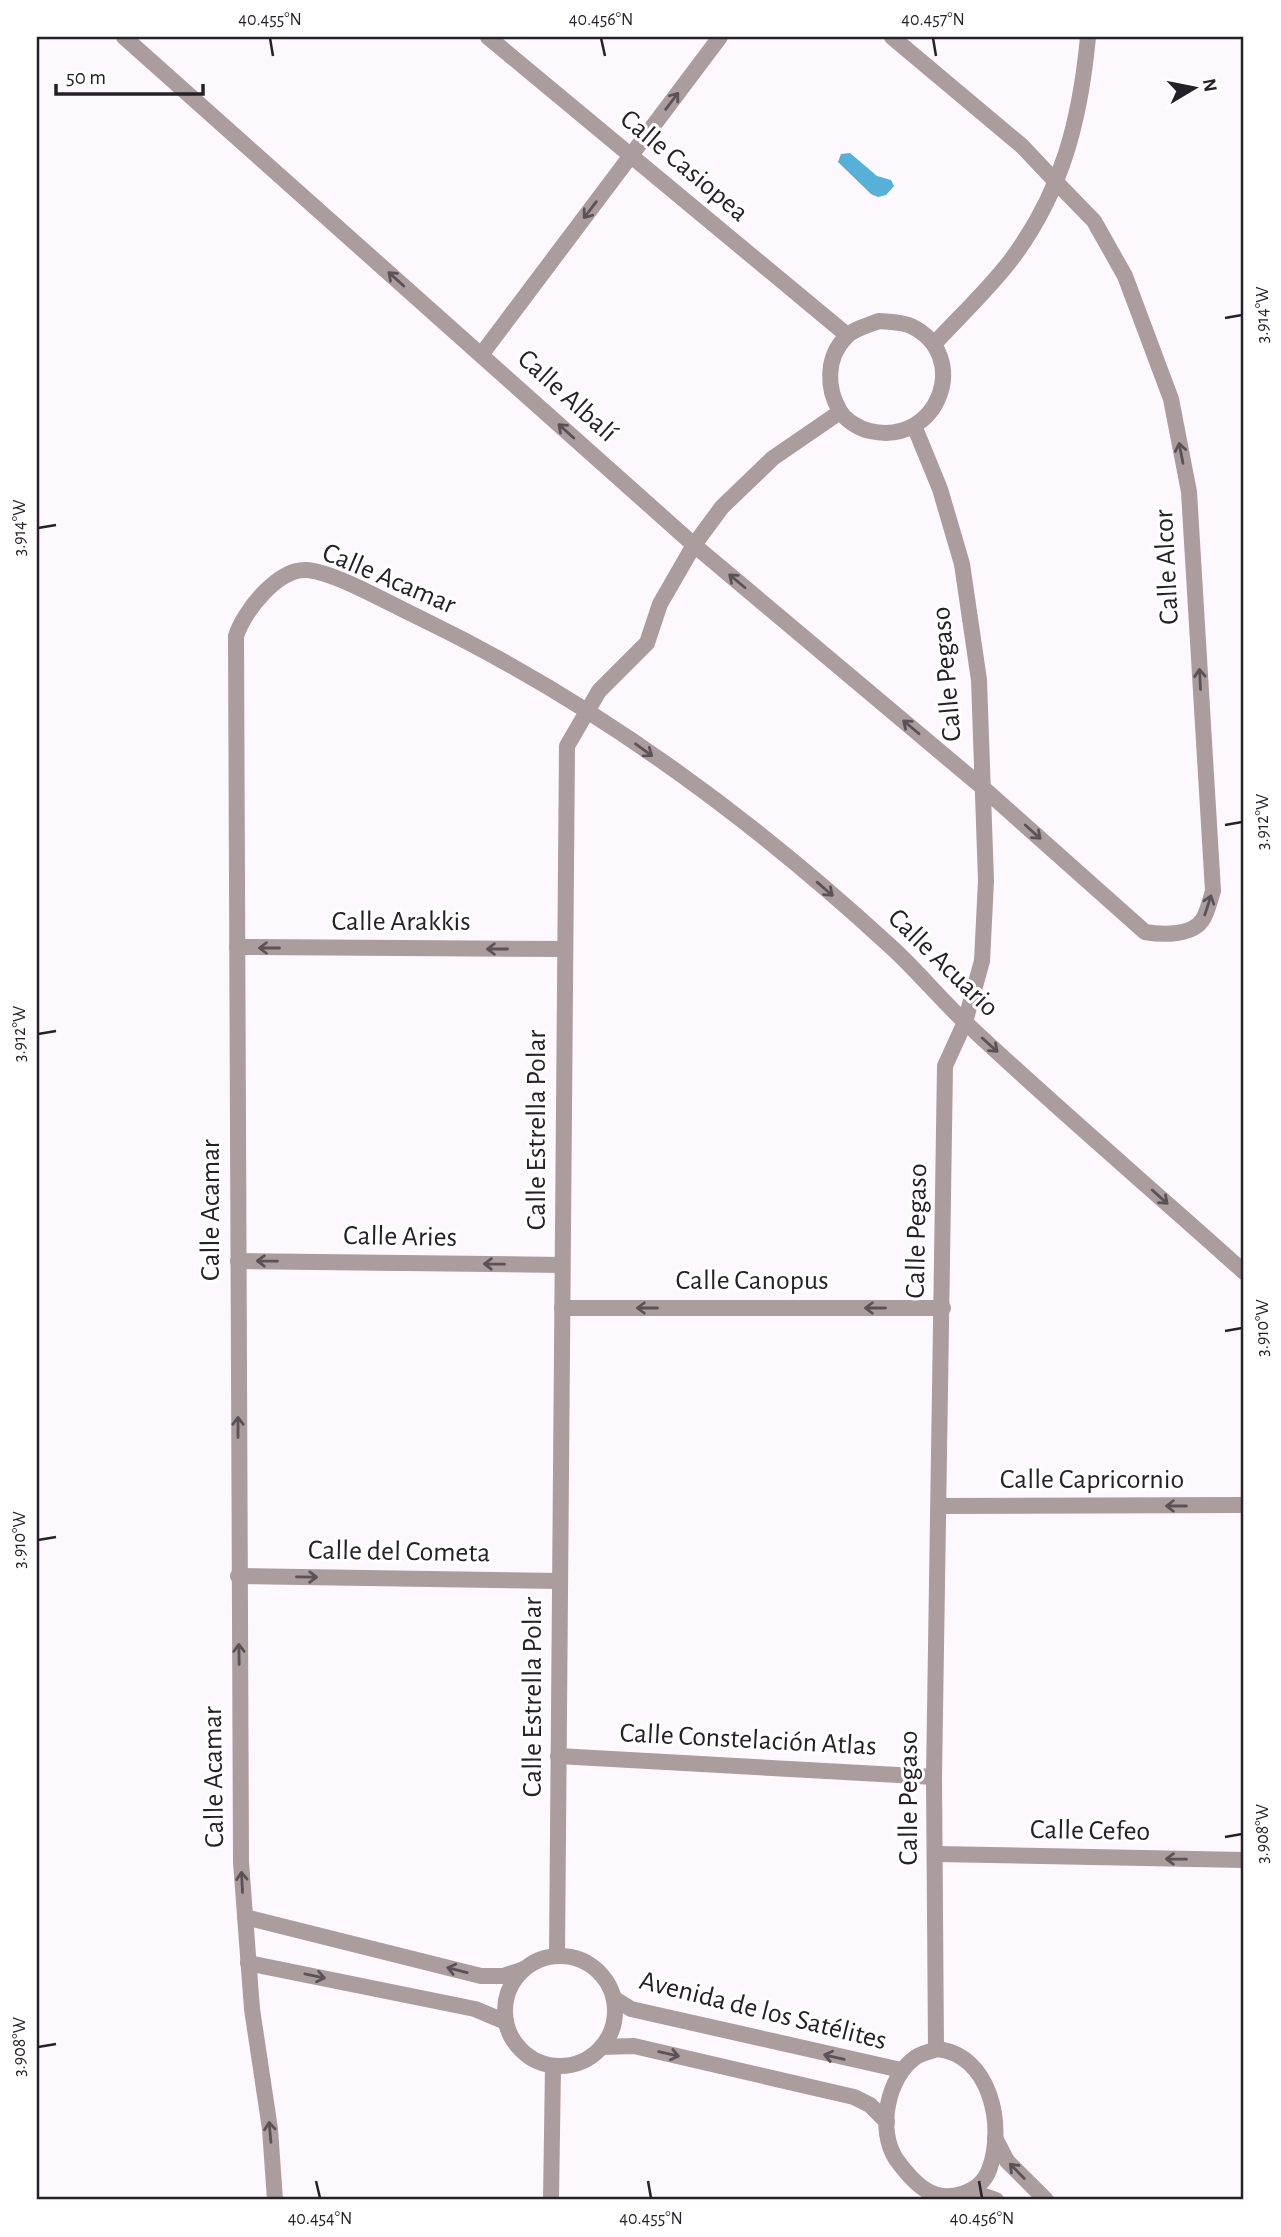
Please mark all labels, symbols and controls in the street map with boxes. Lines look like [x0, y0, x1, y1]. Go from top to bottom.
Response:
text: 40.455°N [238, 11, 302, 29]
text: 40.456°N [569, 11, 633, 29]
text: 40.457°N [901, 11, 965, 29]
scale bar [56, 52, 203, 96]
north arrow [1158, 52, 1228, 122]
text: 50 m [66, 67, 106, 88]
text: N [1199, 77, 1220, 93]
one-way arrow [665, 92, 679, 111]
street label: Calle Casiopea [615, 105, 753, 227]
one-way arrow [583, 201, 598, 220]
one-way arrow [388, 271, 405, 288]
text: 3.914°W [1254, 287, 1272, 343]
street label: Calle Albalí [512, 344, 622, 448]
one-way arrow [557, 423, 575, 439]
one-way arrow [1174, 442, 1188, 465]
text: 3.914°W [11, 500, 29, 556]
street label: Calle Alcor [1150, 509, 1184, 625]
street label: Calle Acamar [318, 538, 460, 620]
one-way arrow [728, 573, 746, 589]
street label: Calle Pegaso [927, 605, 967, 743]
one-way arrow [1193, 668, 1206, 691]
one-way arrow [902, 719, 920, 735]
one-way arrow [635, 743, 653, 758]
text: 3.912°W [1254, 794, 1272, 850]
one-way arrow [1024, 824, 1042, 840]
one-way arrow [815, 881, 833, 897]
one-way arrow [1203, 895, 1215, 917]
street label: Calle Acuario [882, 904, 1004, 1022]
street label: Calle Arakkis [331, 908, 471, 936]
one-way arrow [258, 941, 281, 954]
one-way arrow [485, 942, 508, 956]
text: 3.912°W [11, 1006, 29, 1062]
street label: Calle Estrella Polar [523, 1030, 551, 1230]
one-way arrow [981, 1037, 999, 1053]
street label: Calle Acamar [197, 1139, 225, 1281]
street label: Calle Pegaso [902, 1163, 932, 1299]
one-way arrow [1151, 1188, 1168, 1205]
street label: Calle Aries [343, 1222, 457, 1252]
one-way arrow [255, 1254, 278, 1268]
one-way arrow [483, 1258, 506, 1271]
street label: Calle Canopus [675, 1267, 829, 1295]
text: 3.910°W [1254, 1299, 1272, 1357]
one-way arrow [636, 1301, 659, 1315]
one-way arrow [863, 1301, 886, 1315]
one-way arrow [231, 1416, 245, 1439]
street label: Calle Capricornio [1000, 1466, 1184, 1494]
one-way arrow [1165, 1499, 1188, 1513]
text: 3.910°W [11, 1511, 29, 1569]
street label: Calle del Cometa [308, 1536, 491, 1568]
one-way arrow [295, 1570, 318, 1584]
street label: Calle Estrella Polar [519, 1597, 547, 1797]
one-way arrow [232, 1643, 246, 1666]
street label: Calle Acamar [199, 1706, 229, 1848]
street label: Calle Constelación Atlas [619, 1719, 877, 1761]
street label: Calle Pegaso [895, 1730, 923, 1866]
text: 3.908°W [1254, 1804, 1272, 1864]
street label: Calle Cefeo [1030, 1816, 1150, 1846]
one-way arrow [1165, 1852, 1188, 1865]
one-way arrow [235, 1871, 248, 1894]
one-way arrow [446, 1963, 469, 1976]
street label: Avenida de los Satélites [637, 1967, 889, 2055]
one-way arrow [303, 1970, 326, 1984]
text: 3.908°W [11, 2017, 29, 2077]
one-way arrow [658, 2049, 680, 2062]
one-way arrow [824, 2050, 846, 2063]
one-way arrow [263, 2121, 276, 2144]
one-way arrow [1008, 2163, 1025, 2180]
text: 40.454°N [288, 2210, 352, 2228]
text: 40.455°N [619, 2210, 683, 2228]
text: 40.456°N [950, 2210, 1014, 2228]

